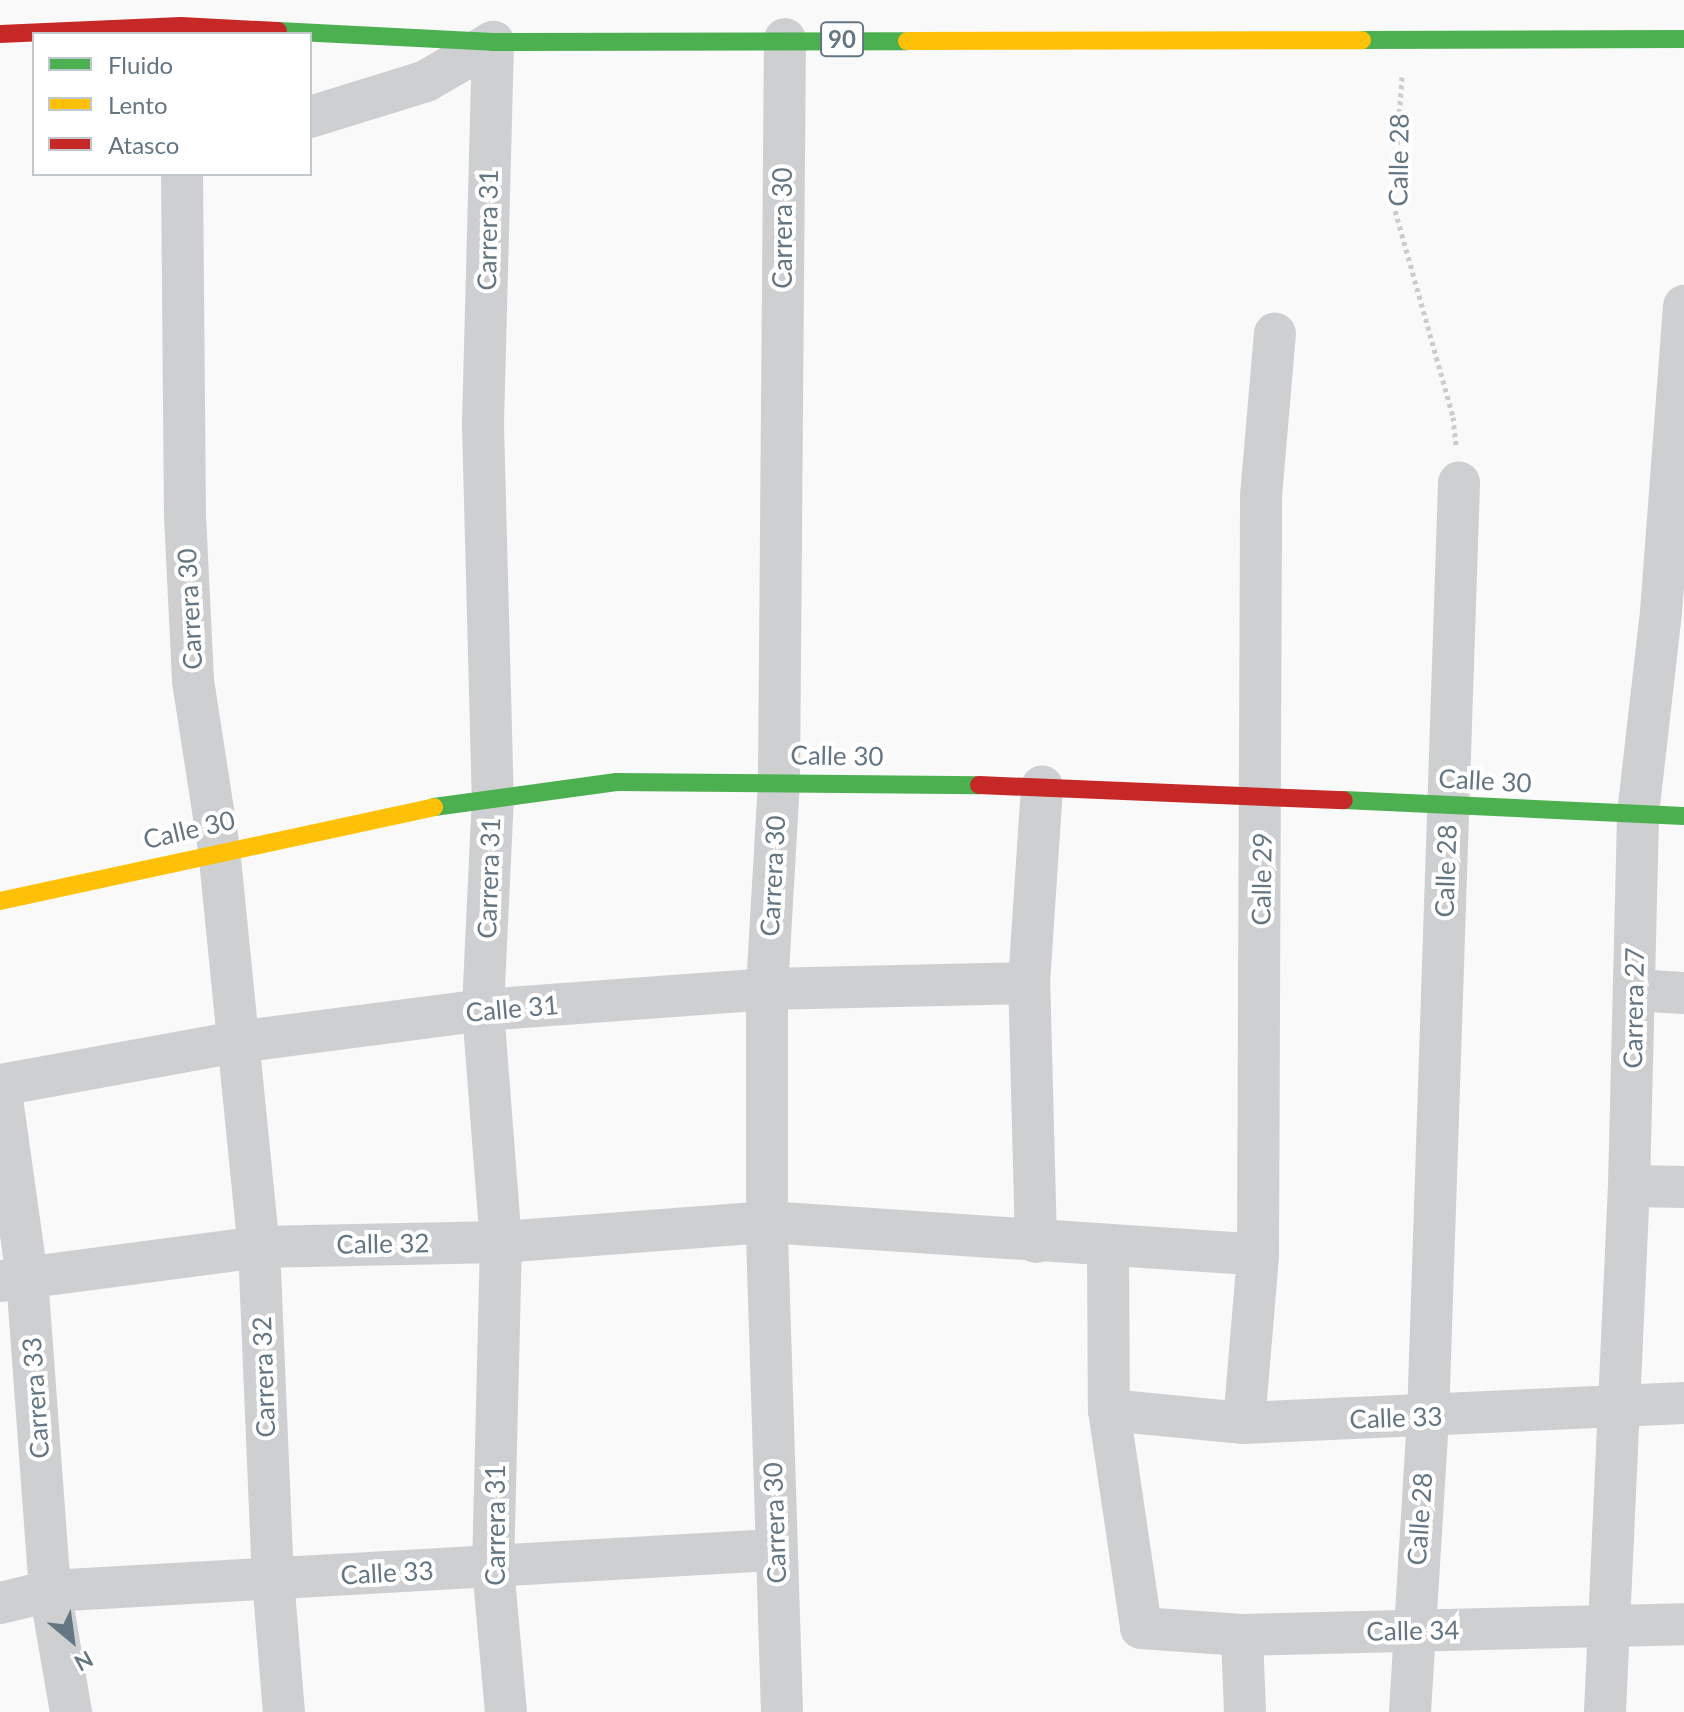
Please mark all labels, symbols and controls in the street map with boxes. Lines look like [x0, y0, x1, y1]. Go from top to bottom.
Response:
road number: 90 [820, 19, 864, 59]
legend [32, 32, 312, 176]
text: Fluido [108, 50, 173, 79]
text: Lento [108, 90, 168, 119]
street label: Calle 28 [1383, 113, 1415, 207]
text: Atasco [108, 130, 179, 159]
street label: Carrera 30 [767, 167, 799, 289]
street label: Carrera 31 [471, 169, 505, 291]
street label: Carrera 30 [171, 548, 209, 670]
street label: Calle 30 [790, 740, 884, 772]
street label: Calle 30 [1438, 763, 1532, 799]
street label: Calle 30 [140, 804, 238, 856]
street label: Carrera 30 [754, 815, 792, 937]
street label: Carrera 31 [471, 817, 507, 939]
street label: Calle 28 [1429, 824, 1463, 918]
street label: Calle 29 [1246, 832, 1278, 926]
street label: Carrera 27 [1617, 947, 1651, 1069]
street label: Calle 31 [464, 989, 560, 1029]
street label: Calle 32 [336, 1228, 430, 1260]
street label: Carrera 32 [246, 1316, 282, 1438]
street label: Carrera 33 [16, 1336, 56, 1460]
street label: Calle 33 [1349, 1401, 1443, 1435]
street label: Carrera 30 [757, 1462, 793, 1584]
street label: Carrera 31 [480, 1464, 512, 1586]
street label: Calle 28 [1401, 1471, 1439, 1567]
street label: Calle 33 [340, 1555, 434, 1591]
north arrow [32, 1600, 112, 1680]
street label: Calle 34 [1366, 1615, 1460, 1647]
text: N [70, 1646, 98, 1677]

